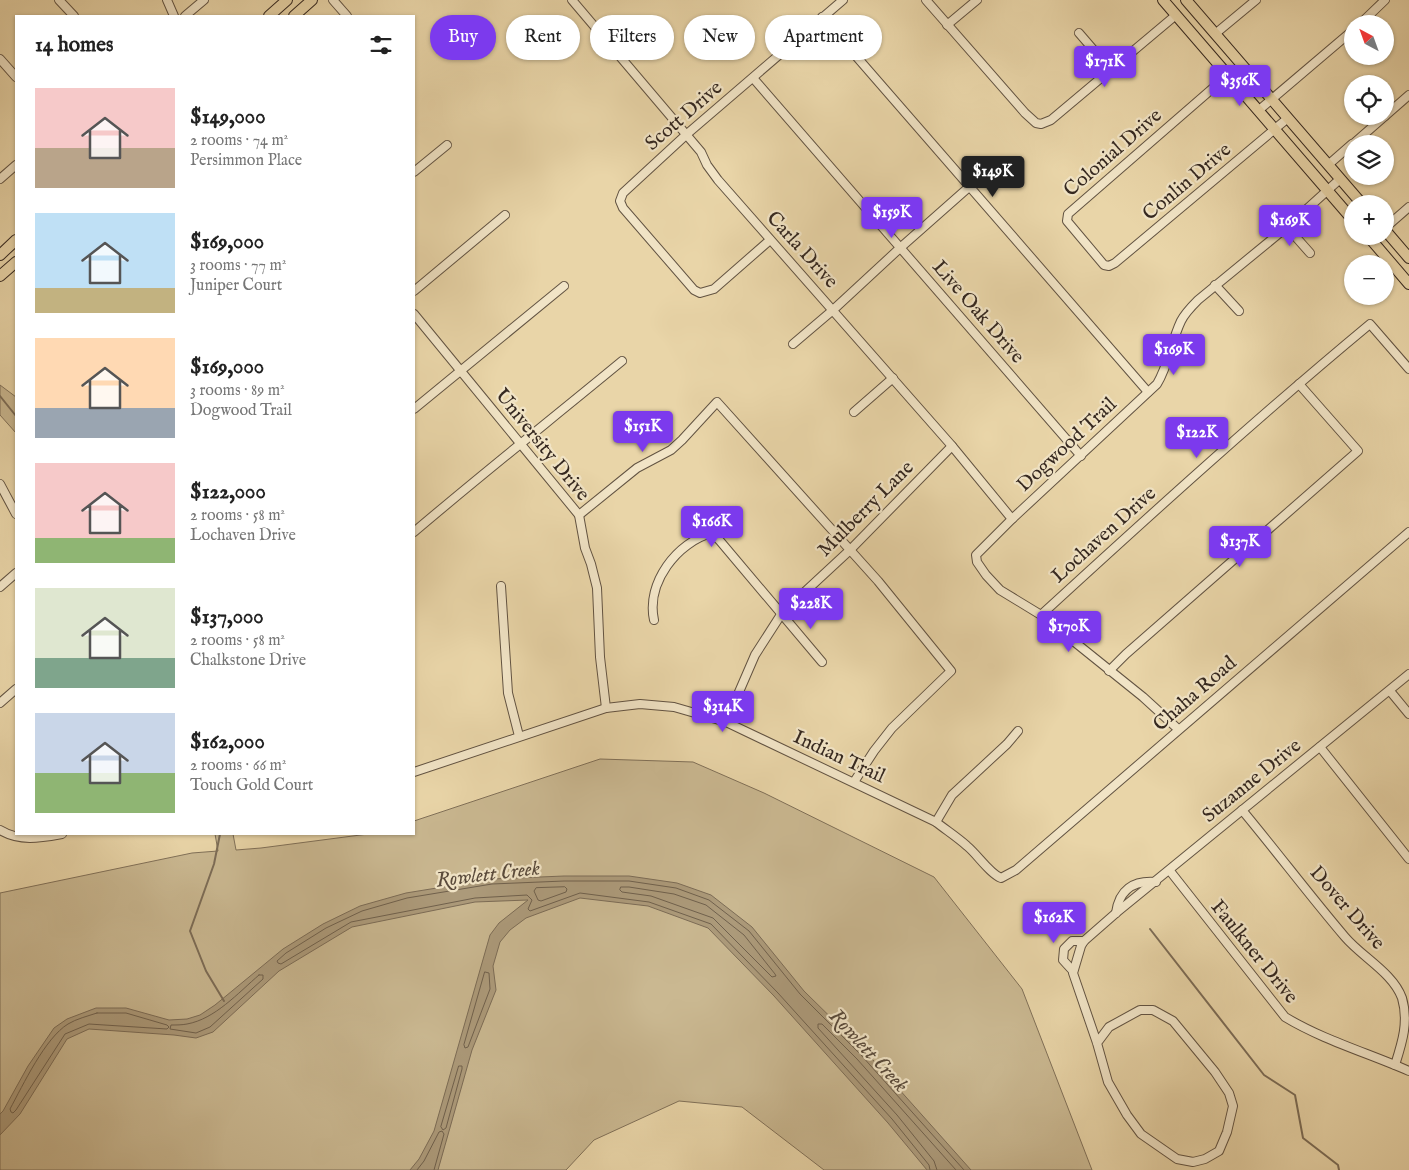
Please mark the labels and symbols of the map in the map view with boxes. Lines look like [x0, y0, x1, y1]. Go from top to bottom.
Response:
north arrow [1344, 15, 1394, 65]
pin: $171K [1070, 46, 1140, 88]
pin: $356K [1205, 64, 1275, 107]
street label: Scott Drive [640, 76, 728, 156]
street label: Colonial Drive [1059, 103, 1167, 203]
street label: Conlin Drive [1138, 138, 1236, 226]
pin: $149K [958, 156, 1028, 198]
pin: $159K [857, 196, 927, 239]
pin: $169K [1255, 204, 1325, 247]
street label: Carla Drive [761, 206, 843, 294]
street label: Live Oak Drive [926, 255, 1030, 369]
pin: $169K [1139, 334, 1209, 376]
street label: University Drive [489, 384, 595, 506]
street label: Dogwood Trail [1012, 392, 1122, 498]
pin: $151K [608, 410, 678, 453]
pin: $122K [1162, 416, 1232, 459]
street label: Mulberry Lane [813, 456, 919, 562]
street label: Lochaven Drive [1046, 481, 1162, 589]
pin: $166K [677, 506, 747, 548]
pin: $137K [1205, 526, 1275, 568]
pin: $228K [776, 588, 846, 630]
pin: $170K [1034, 610, 1104, 653]
street label: Chaha Road [1148, 651, 1242, 737]
pin: $314K [688, 690, 758, 733]
street label: Indian Trail [789, 725, 890, 789]
street label: Suzanne Drive [1198, 734, 1306, 828]
water label: Rowlett Creek [434, 855, 542, 895]
street label: Dover Drive [1304, 861, 1390, 955]
street label: Faulkner Drive [1205, 895, 1303, 1009]
pin: $162K [1019, 902, 1089, 944]
water label: Rowlett Creek [822, 1004, 914, 1099]

